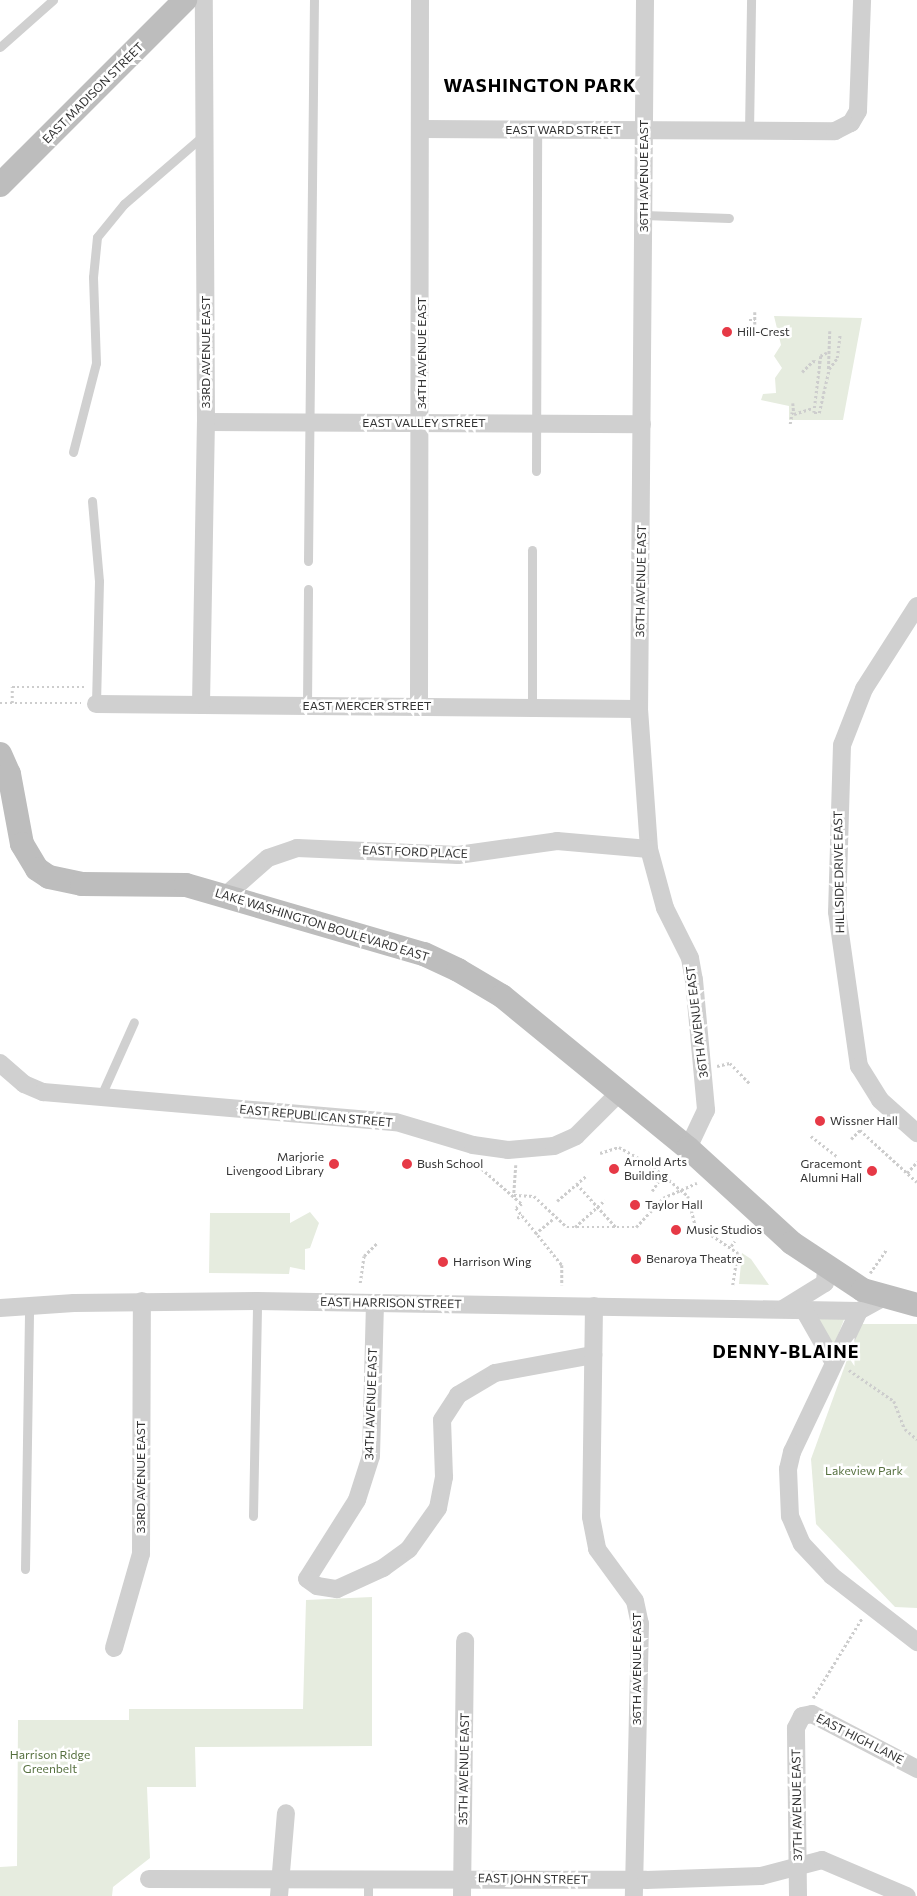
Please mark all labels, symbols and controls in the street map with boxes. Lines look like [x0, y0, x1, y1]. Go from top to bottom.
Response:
street label: EAST MADISON STREET [39, 39, 147, 147]
district label: WASHINGTON PARK [442, 74, 638, 96]
street label: 36TH AVENUE EAST [637, 120, 651, 232]
street label: EAST WARD STREET [505, 123, 621, 137]
street label: 33RD AVENUE EAST [199, 296, 213, 408]
street label: 34TH AVENUE EAST [415, 297, 429, 409]
place label: Hill-Crest [737, 325, 790, 339]
marker: Hill-Crest [721, 326, 733, 338]
street label: EAST VALLEY STREET [362, 416, 486, 430]
street label: 36TH AVENUE EAST [633, 525, 649, 637]
street label: EAST MERCER STREET [303, 699, 431, 713]
street label: HILLSIDE DRIVE EAST [831, 811, 847, 933]
street label: EAST FORD PLACE [362, 843, 468, 861]
street label: LAKE WASHINGTON BOULEVARD EAST [213, 886, 431, 964]
street label: 36TH AVENUE EAST [683, 965, 711, 1079]
street label: EAST REPUBLICAN STREET [239, 1102, 393, 1130]
place label: Wissner Hall [830, 1114, 898, 1128]
marker: Wissner Hall [814, 1115, 826, 1127]
place label: Marjorie Livengood Library [226, 1150, 324, 1178]
place label: Arnold Arts Building [624, 1155, 687, 1183]
place label: Bush School [417, 1157, 483, 1171]
place label: Gracemont Alumni Hall [800, 1157, 862, 1185]
marker: Marjorie Livengood Library [328, 1158, 340, 1170]
marker: Bush School [401, 1158, 413, 1170]
marker: Arnold Arts Building [608, 1163, 620, 1175]
marker: Gracemont Alumni Hall [866, 1165, 878, 1177]
place label: Taylor Hall [645, 1198, 703, 1212]
marker: Taylor Hall [629, 1199, 641, 1211]
place label: Music Studios [686, 1223, 762, 1237]
marker: Music Studios [670, 1224, 682, 1236]
place label: Benaroya Theatre [646, 1252, 742, 1266]
marker: Benaroya Theatre [630, 1253, 642, 1265]
place label: Harrison Wing [453, 1255, 531, 1269]
marker: Harrison Wing [437, 1256, 449, 1268]
street label: EAST HARRISON STREET [320, 1295, 462, 1311]
district label: DENNY-BLAINE [711, 1340, 861, 1362]
street label: 34TH AVENUE EAST [362, 1348, 380, 1460]
street label: 33RD AVENUE EAST [134, 1421, 148, 1533]
park label: Lakeview Park [825, 1464, 903, 1478]
street label: 36TH AVENUE EAST [630, 1613, 644, 1725]
street label: EAST HIGH LANE [814, 1711, 906, 1767]
street label: 35TH AVENUE EAST [456, 1713, 472, 1825]
park label: Harrison Ridge Greenbelt [10, 1748, 90, 1776]
street label: 37TH AVENUE EAST [789, 1749, 805, 1861]
street label: EAST JOHN STREET [478, 1871, 588, 1887]

